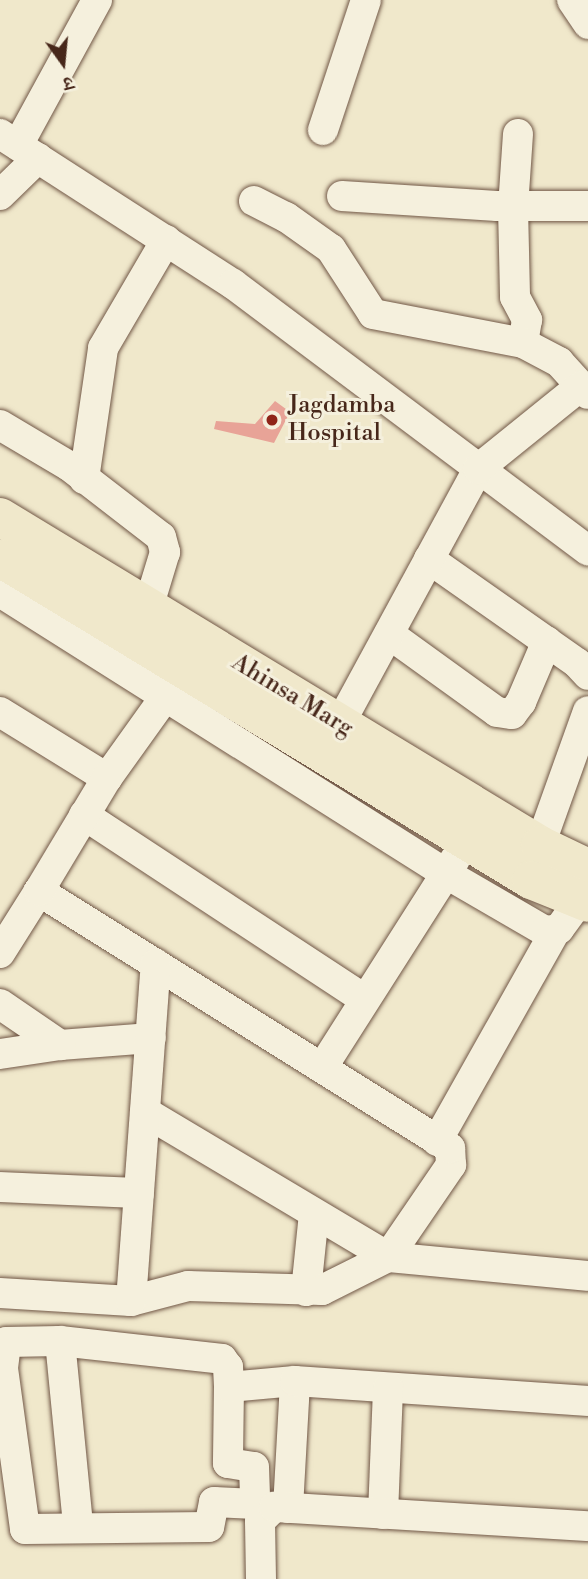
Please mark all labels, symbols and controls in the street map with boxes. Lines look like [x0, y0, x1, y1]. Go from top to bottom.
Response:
north arrow [28, 28, 98, 98]
text: उ [61, 70, 76, 96]
place label: Jagdamba Hospital [288, 392, 395, 448]
marker: Jagdamba Hospital [262, 410, 282, 430]
street label: Ahinsa Marg [226, 648, 358, 744]

